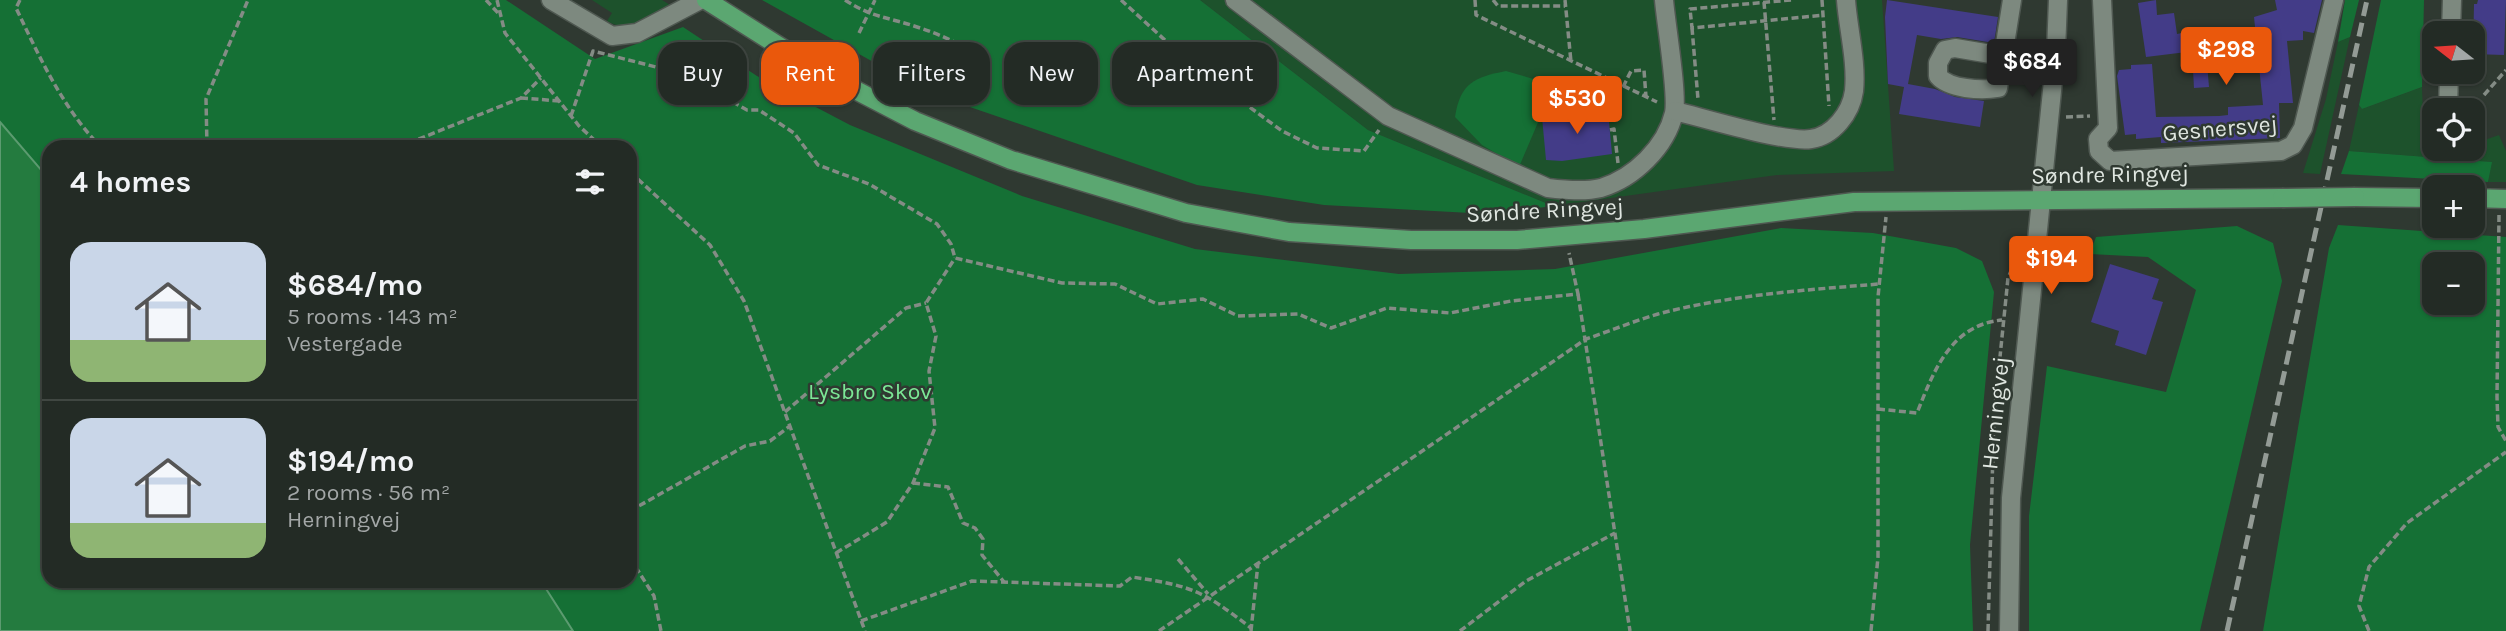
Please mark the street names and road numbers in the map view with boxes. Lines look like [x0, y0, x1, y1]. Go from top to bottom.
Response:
street label: Gesnersvej [2161, 110, 2279, 147]
street label: Søndre Ringvej [2031, 160, 2189, 189]
street label: Søndre Ringvej [1465, 193, 1625, 228]
street label: Herningvej [1976, 355, 2015, 471]

